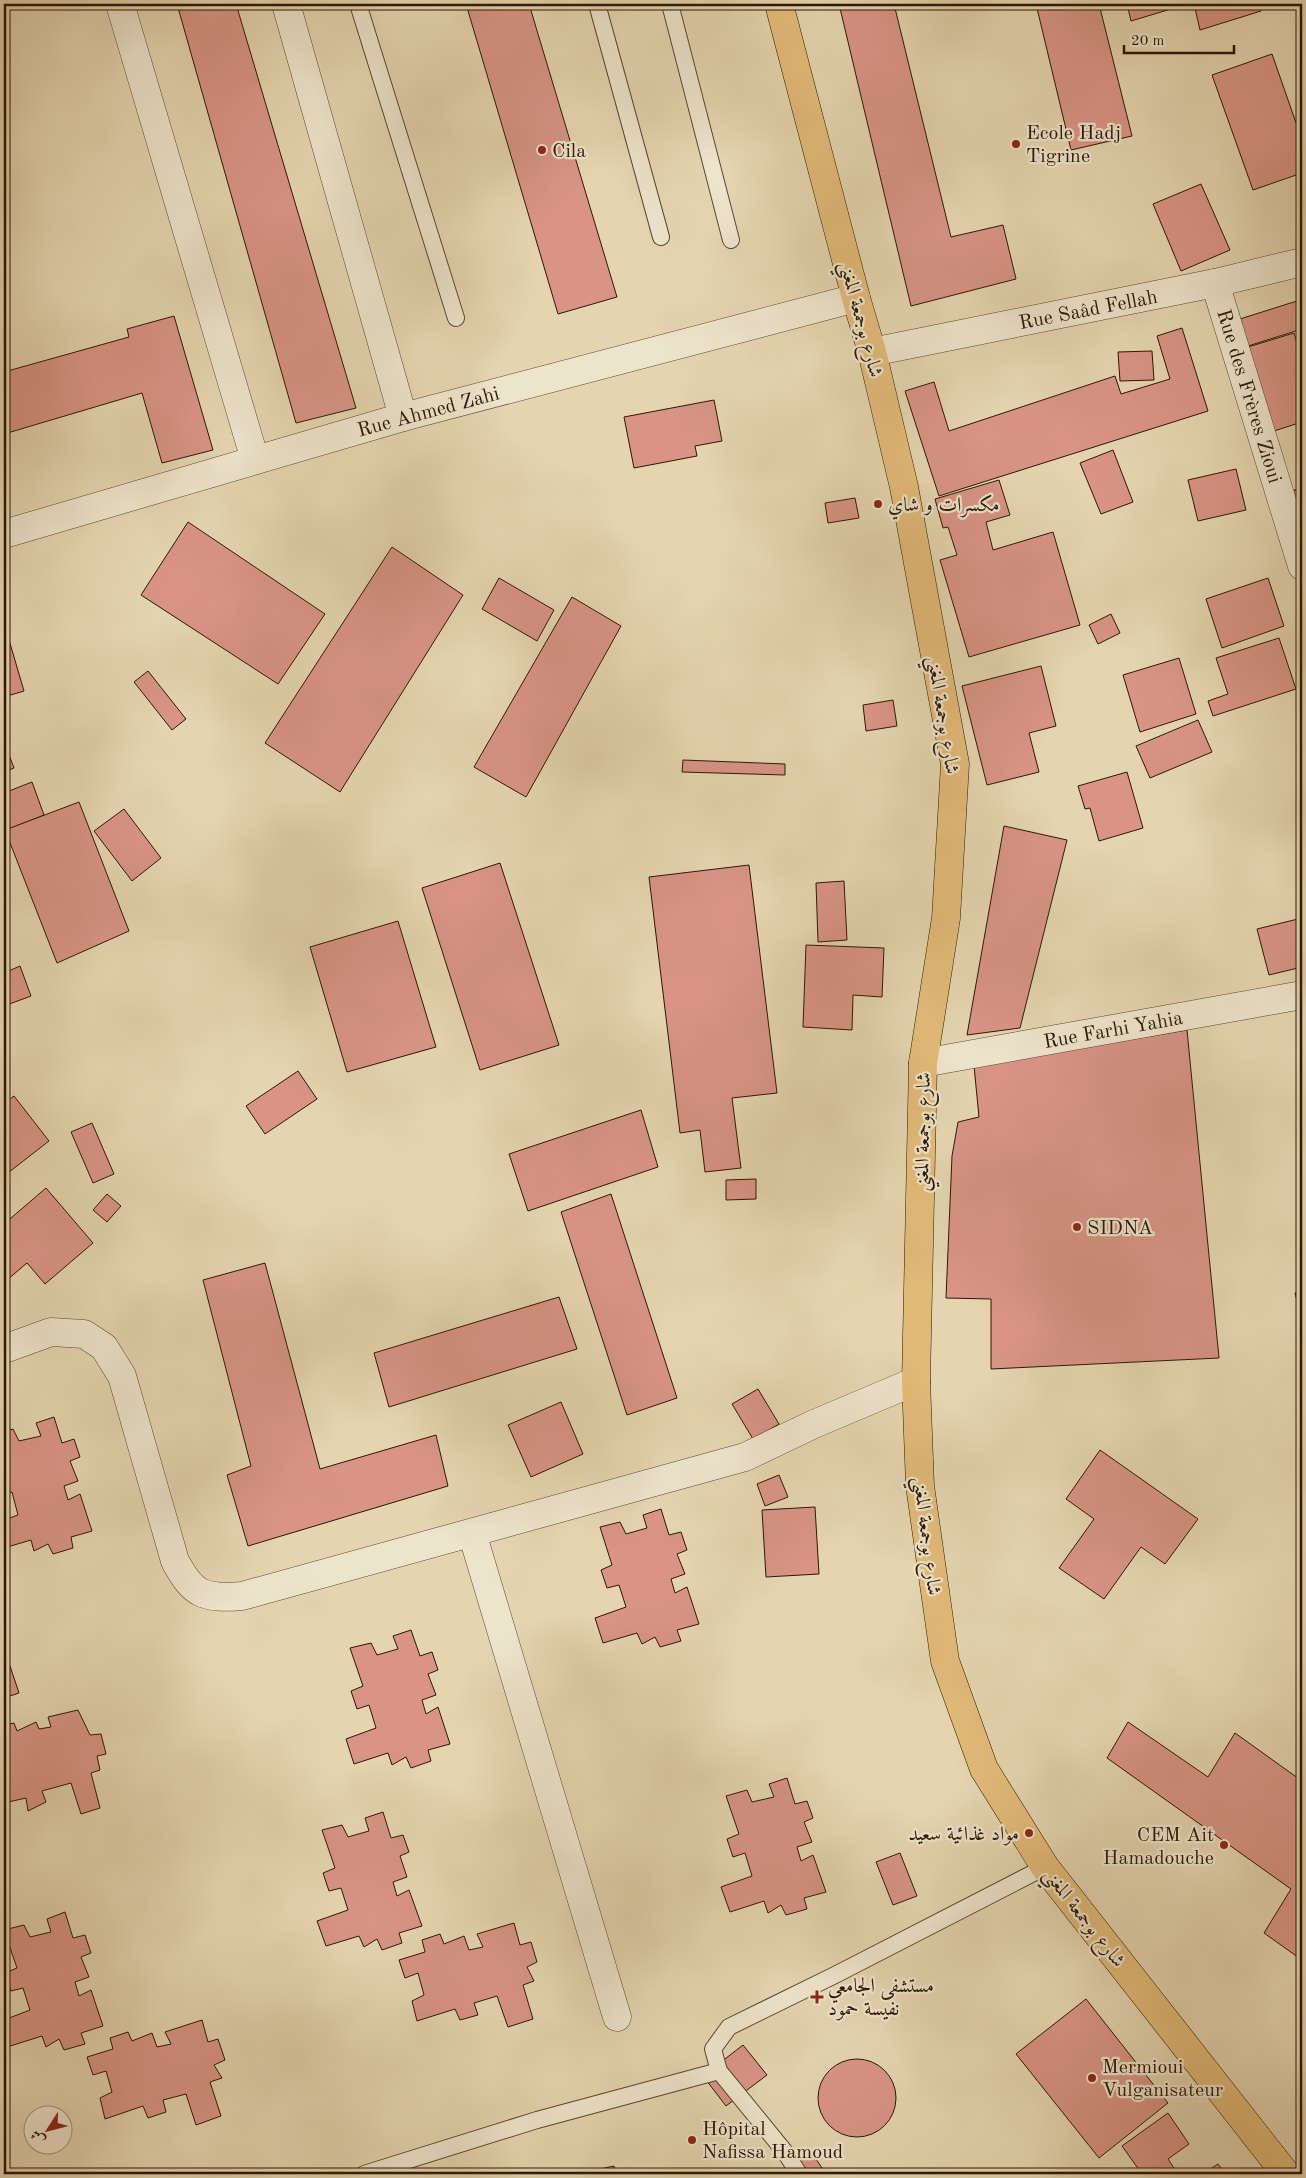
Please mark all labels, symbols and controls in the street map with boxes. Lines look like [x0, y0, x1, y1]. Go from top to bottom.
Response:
scale bar [1124, 22, 1234, 54]
text: 20 m [1131, 34, 1165, 49]
place label: Ecole Hadj Tigrine [1026, 124, 1121, 167]
marker: Ecole Hadj Tigrine [1010, 138, 1022, 150]
place label: Cila [552, 142, 586, 162]
marker: Cila [536, 144, 548, 156]
street label: شارع بوجمعة المغني [828, 259, 885, 382]
street label: Rue Saâd Fellah [1017, 288, 1160, 334]
street label: Rue des Frères Zioui [1212, 307, 1284, 486]
street label: Rue Ahmed Zahi [355, 384, 502, 442]
place label: مكسرات و شاي [888, 494, 999, 520]
marker: مكسرات و شاي [872, 498, 884, 510]
street label: شارع بوجمعة المغني [916, 655, 961, 777]
street label: Rue Farhi Yahia [1042, 1009, 1185, 1053]
street label: شارع بوجمعة المغني [913, 1072, 942, 1192]
place label: SIDNA [1087, 1219, 1153, 1239]
marker: SIDNA [1071, 1221, 1083, 1233]
street label: شارع بوجمعة المغني [902, 1476, 943, 1598]
place label: مواد غذائية سعيد [908, 1825, 1019, 1846]
place label: CEM Ait Hamadouche [1103, 1826, 1214, 1869]
marker: مواد غذائية سعيد [1023, 1827, 1035, 1839]
marker: CEM Ait Hamadouche [1218, 1839, 1230, 1851]
street label: شارع بوجمعة المغني [1033, 1865, 1128, 1976]
place label: مستشفى الجامعي نفيسة حمود [828, 1977, 934, 2021]
marker: مستشفى الجامعي نفيسة حمود [810, 1990, 824, 2004]
place label: Mermioui Vulganisateur [1102, 2058, 1223, 2101]
marker: Mermioui Vulganisateur [1086, 2072, 1098, 2084]
north arrow [22, 2106, 72, 2156]
place label: Hôpital Nafissa Hamoud [702, 2120, 843, 2163]
text: ش [28, 2127, 48, 2147]
marker: Hôpital Nafissa Hamoud [686, 2134, 698, 2146]

